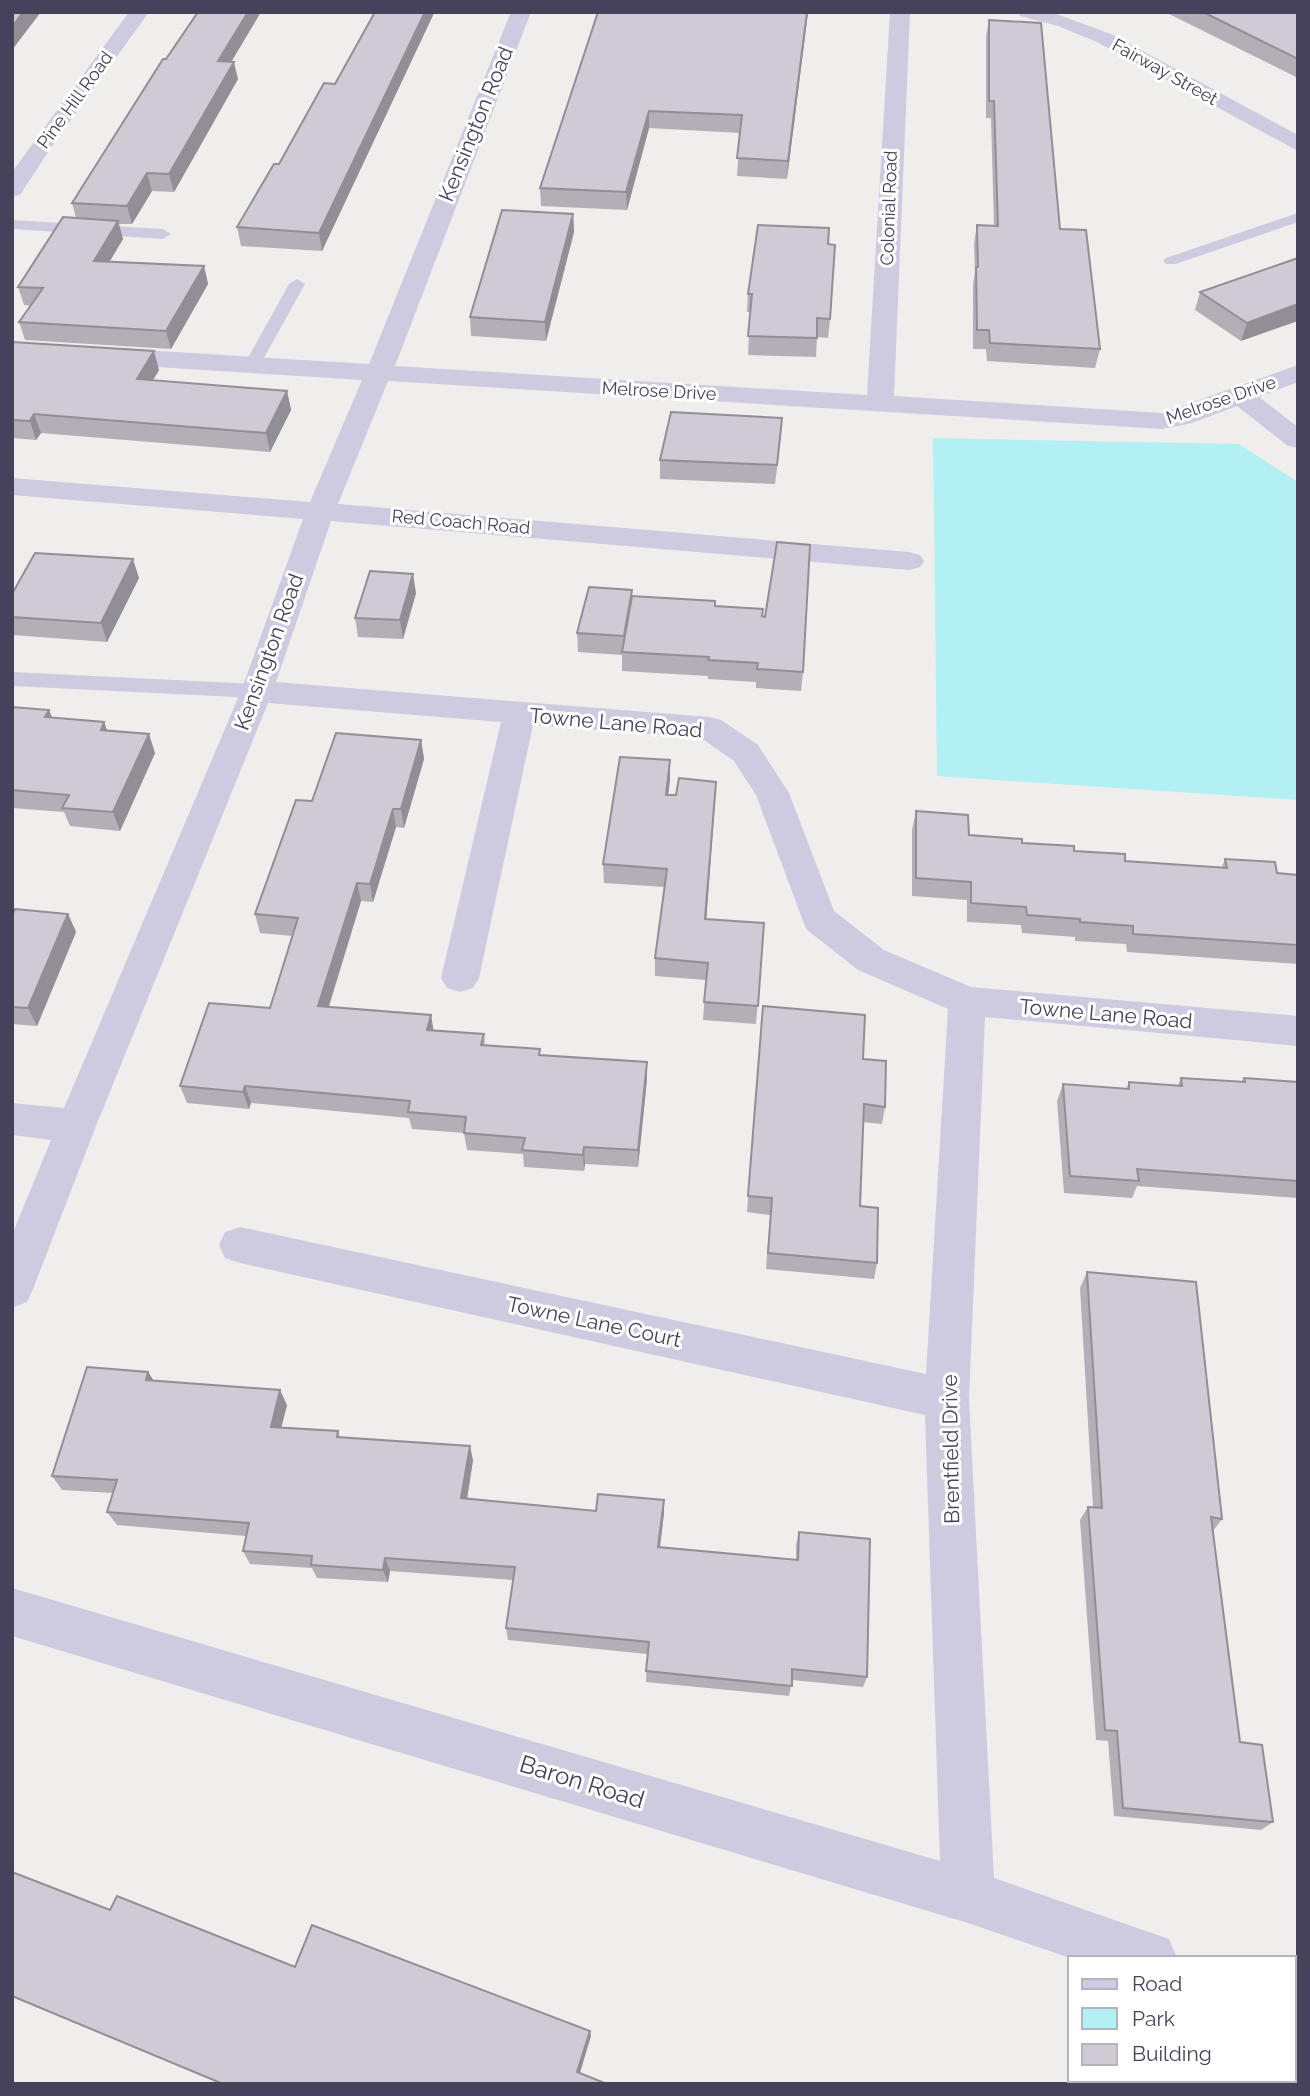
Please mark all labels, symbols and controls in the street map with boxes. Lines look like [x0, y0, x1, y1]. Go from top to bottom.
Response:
street label: Fairway Street [1109, 34, 1222, 109]
street label: Kensington Road [433, 43, 518, 205]
street label: Pine Hill Road [32, 47, 117, 152]
street label: Colonial Road [876, 150, 901, 266]
street label: Melrose Drive [1163, 371, 1279, 428]
street label: Melrose Drive [601, 377, 717, 404]
street label: Red Coach Road [391, 505, 531, 538]
street label: Kensington Road [229, 570, 308, 733]
street label: Towne Lane Road [529, 702, 704, 743]
street label: Towne Lane Road [1019, 993, 1194, 1034]
street label: Towne Lane Court [505, 1291, 683, 1352]
street label: Brentfield Drive [937, 1374, 964, 1524]
street label: Baron Road [516, 1749, 648, 1814]
legend [1068, 1956, 1296, 2082]
text: Road [1132, 1971, 1182, 1996]
text: Park [1132, 2006, 1175, 2031]
text: Building [1132, 2041, 1212, 2066]

